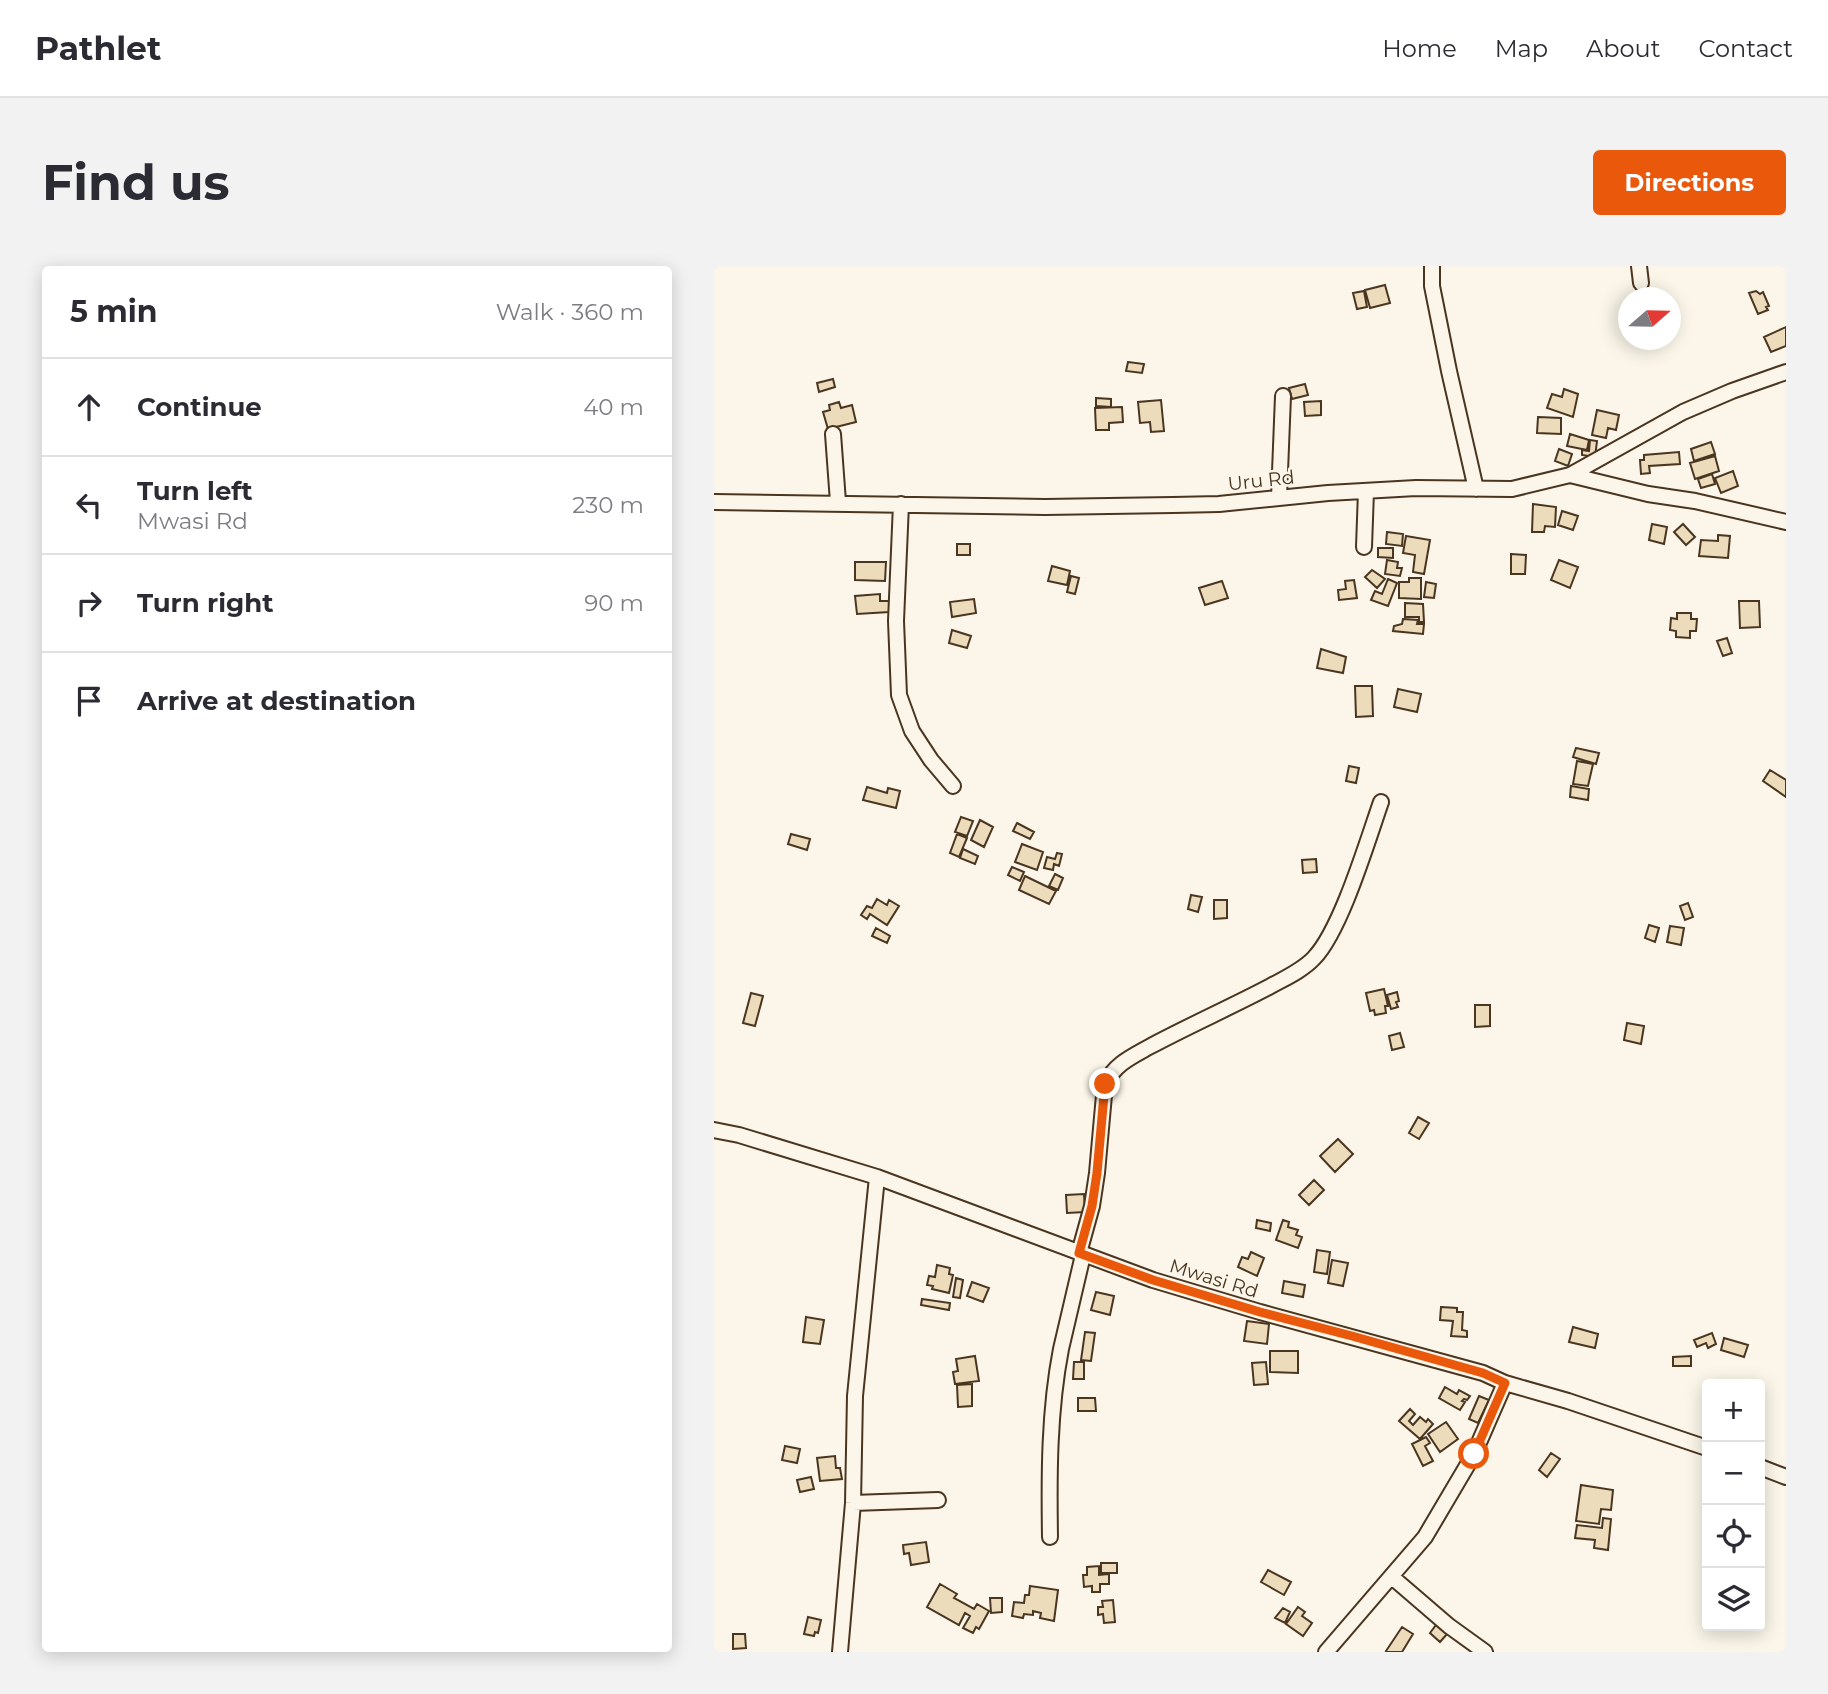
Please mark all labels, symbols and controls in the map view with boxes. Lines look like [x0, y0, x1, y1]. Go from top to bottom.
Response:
text: Pathlet [35, 28, 161, 68]
text: Home [1382, 34, 1457, 63]
text: Map [1495, 34, 1548, 63]
text: About [1586, 34, 1660, 63]
text: Contact [1698, 34, 1793, 63]
button: Directions [1593, 150, 1786, 215]
text: Find us [42, 153, 230, 212]
north arrow [1618, 287, 1681, 350]
text: 5 min [70, 293, 158, 330]
text: Walk · 360 m [496, 298, 644, 326]
icon: ahead [70, 388, 108, 426]
text: Continue [137, 391, 262, 423]
text: 40 m [583, 393, 644, 421]
street label: Uru Rd [1227, 466, 1296, 495]
text: Turn left [137, 475, 253, 507]
icon: left [70, 486, 108, 524]
text: 230 m [572, 491, 644, 519]
text: Mwasi Rd [137, 507, 248, 535]
icon: right [70, 584, 108, 622]
text: Turn right [137, 587, 273, 619]
text: 90 m [584, 589, 644, 617]
icon: arrive [70, 682, 108, 720]
text: Arrive at destination [137, 685, 416, 717]
route end [1089, 1068, 1120, 1099]
street label: Mwasi Rd [1167, 1254, 1261, 1303]
map controls [1702, 1379, 1765, 1631]
button: + [1702, 1379, 1765, 1442]
route start [1458, 1438, 1489, 1469]
button: − [1702, 1442, 1765, 1505]
button: locate [1702, 1505, 1765, 1568]
button: layers [1702, 1568, 1765, 1631]

